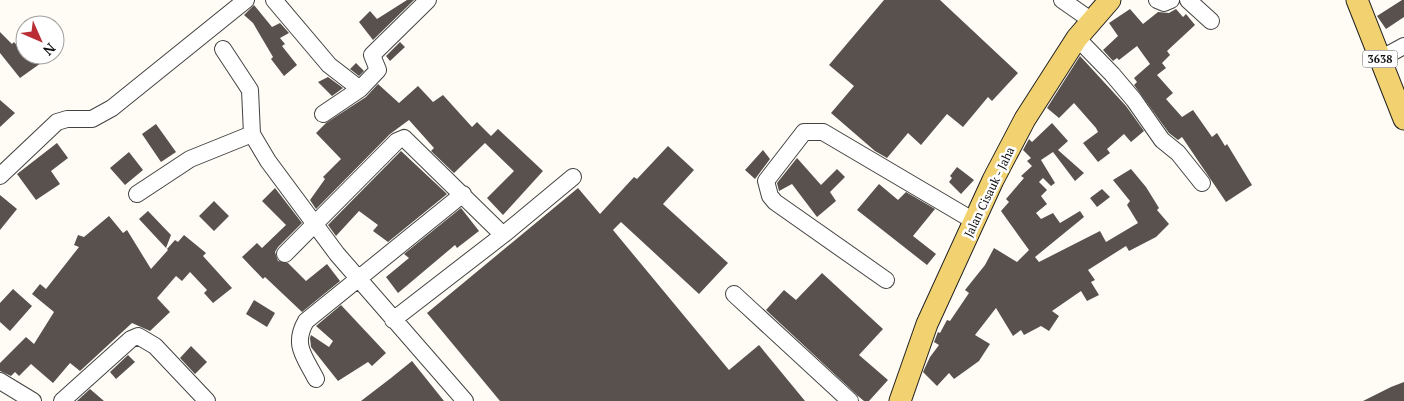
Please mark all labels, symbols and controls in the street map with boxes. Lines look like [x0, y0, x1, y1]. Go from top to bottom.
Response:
north arrow [15, 15, 65, 65]
text: N [39, 39, 60, 60]
road number: 3638 [1362, 51, 1398, 68]
street label: Jalan Cisauk - Jaha [961, 144, 1017, 240]

